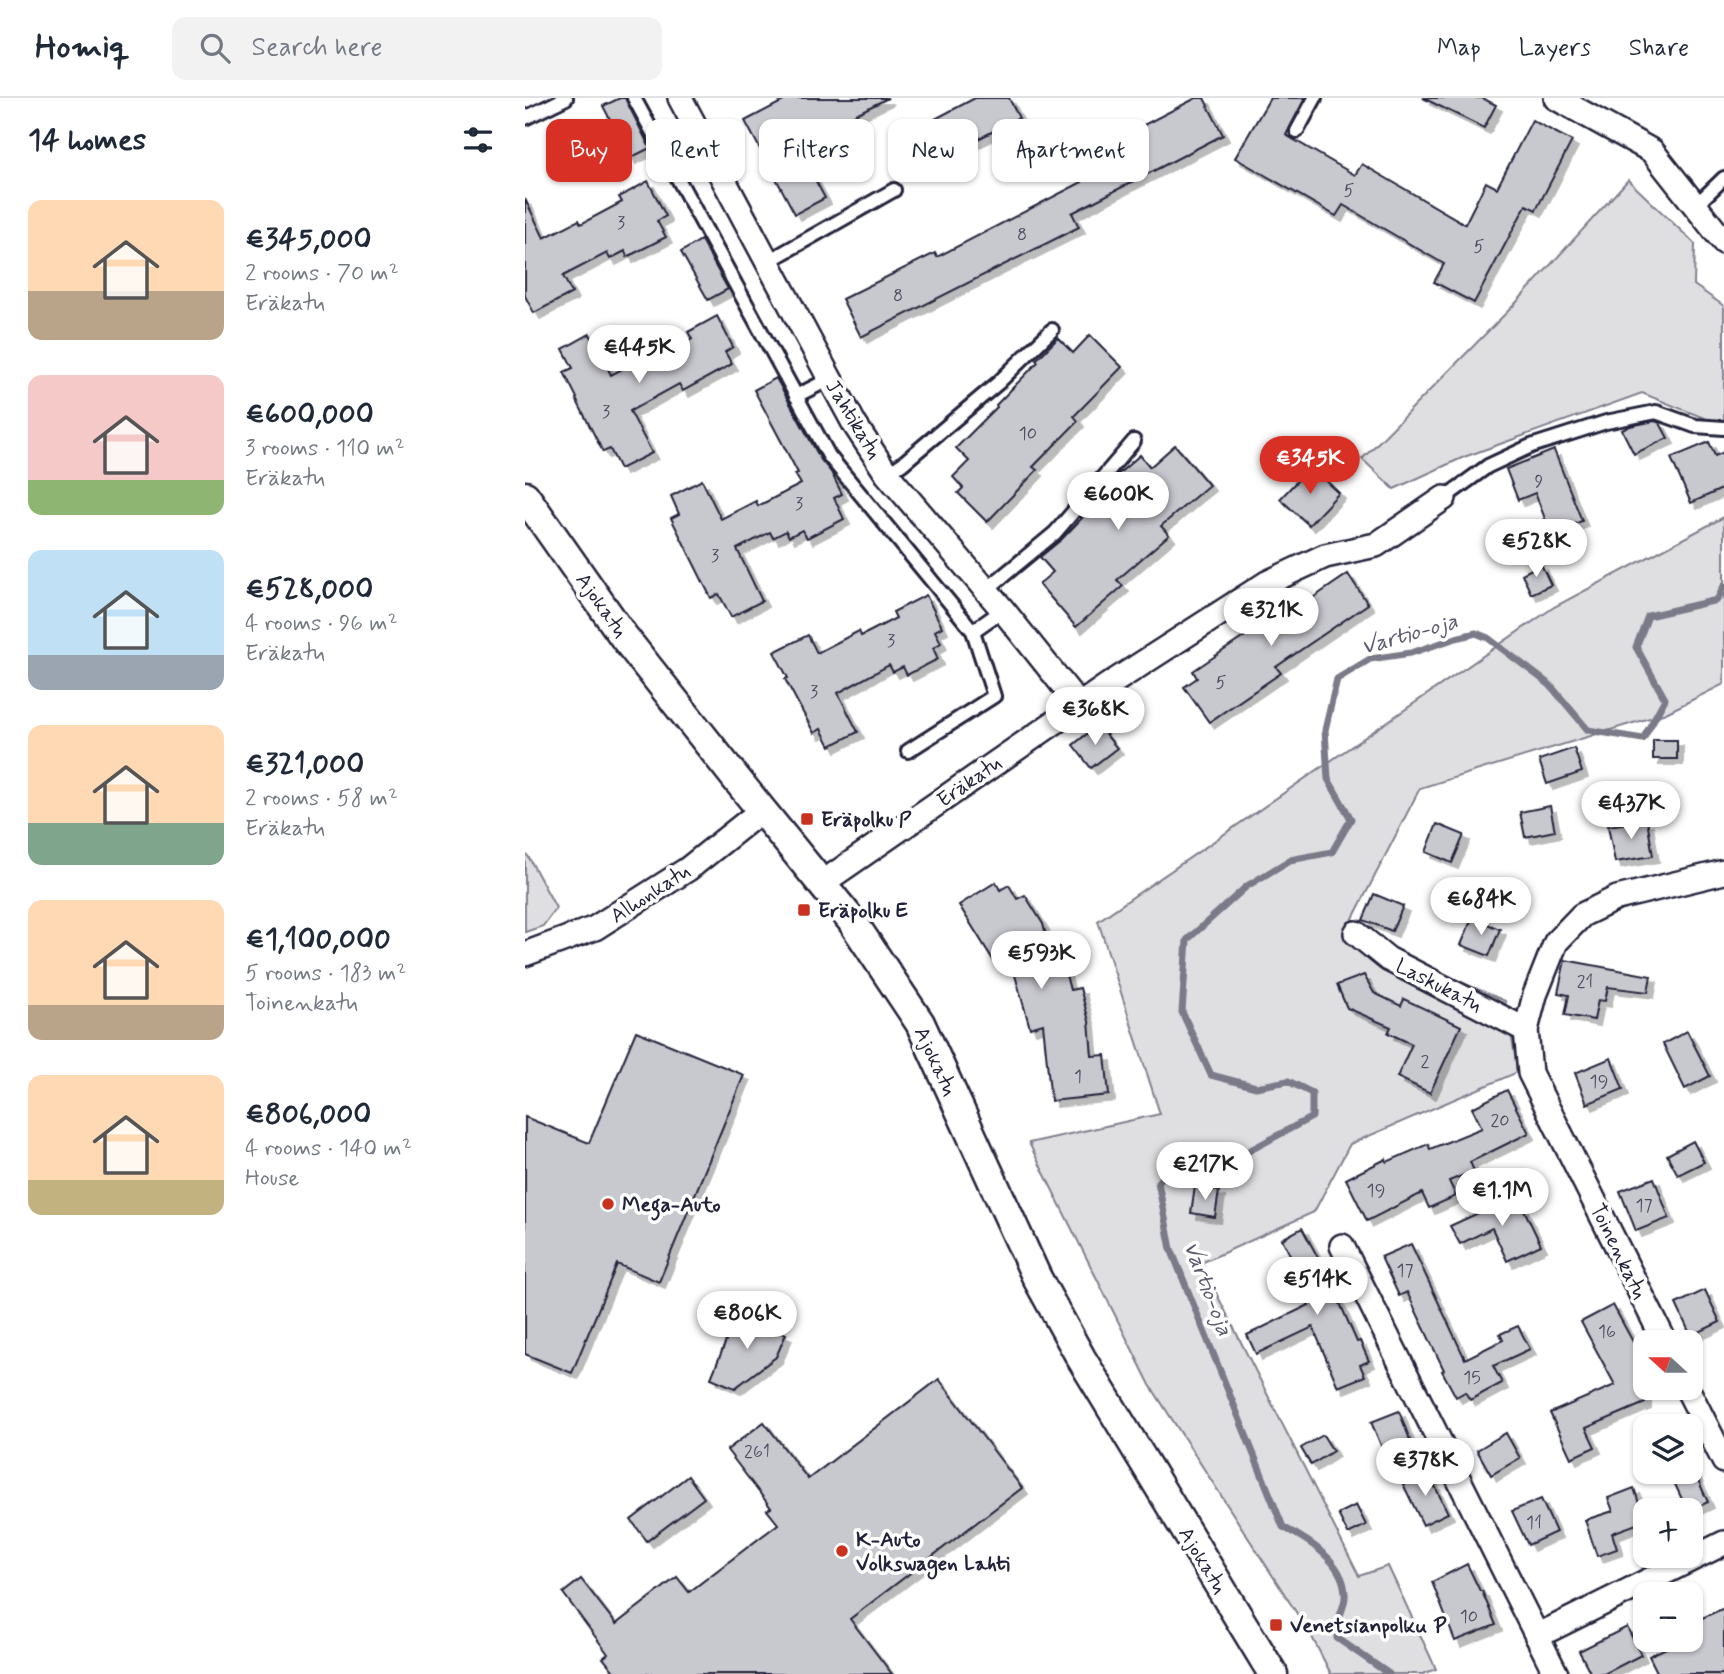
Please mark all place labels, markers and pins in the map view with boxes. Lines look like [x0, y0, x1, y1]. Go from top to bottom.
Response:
pin: €445K [590, 326, 688, 385]
pin: €345K [1261, 436, 1359, 496]
pin: €600K [1069, 472, 1167, 532]
pin: €528K [1487, 519, 1585, 579]
pin: €321K [1222, 588, 1320, 648]
pin: €368K [1046, 688, 1144, 747]
pin: €437K [1582, 782, 1680, 841]
place label: Eräpolku P [821, 806, 912, 834]
marker: Eräpolku P [799, 811, 815, 827]
pin: €684K [1432, 878, 1530, 937]
place label: Eräpolku E [818, 897, 908, 925]
marker: Eräpolku E [796, 902, 812, 918]
pin: €593K [992, 932, 1090, 991]
pin: €217K [1156, 1142, 1254, 1202]
pin: €1.1M [1453, 1168, 1551, 1228]
place label: Mega-Auto [622, 1191, 721, 1221]
marker: Mega-Auto [600, 1196, 616, 1212]
pin: €514K [1268, 1258, 1366, 1317]
pin: €806K [698, 1292, 796, 1351]
pin: €378K [1376, 1438, 1474, 1498]
place label: K-Auto Volkswagen Lahti [856, 1526, 1010, 1580]
marker: K-Auto Volkswagen Lahti [834, 1543, 850, 1559]
place label: Venetsianpolku P [1290, 1612, 1447, 1640]
marker: Venetsianpolku P [1268, 1617, 1284, 1633]

